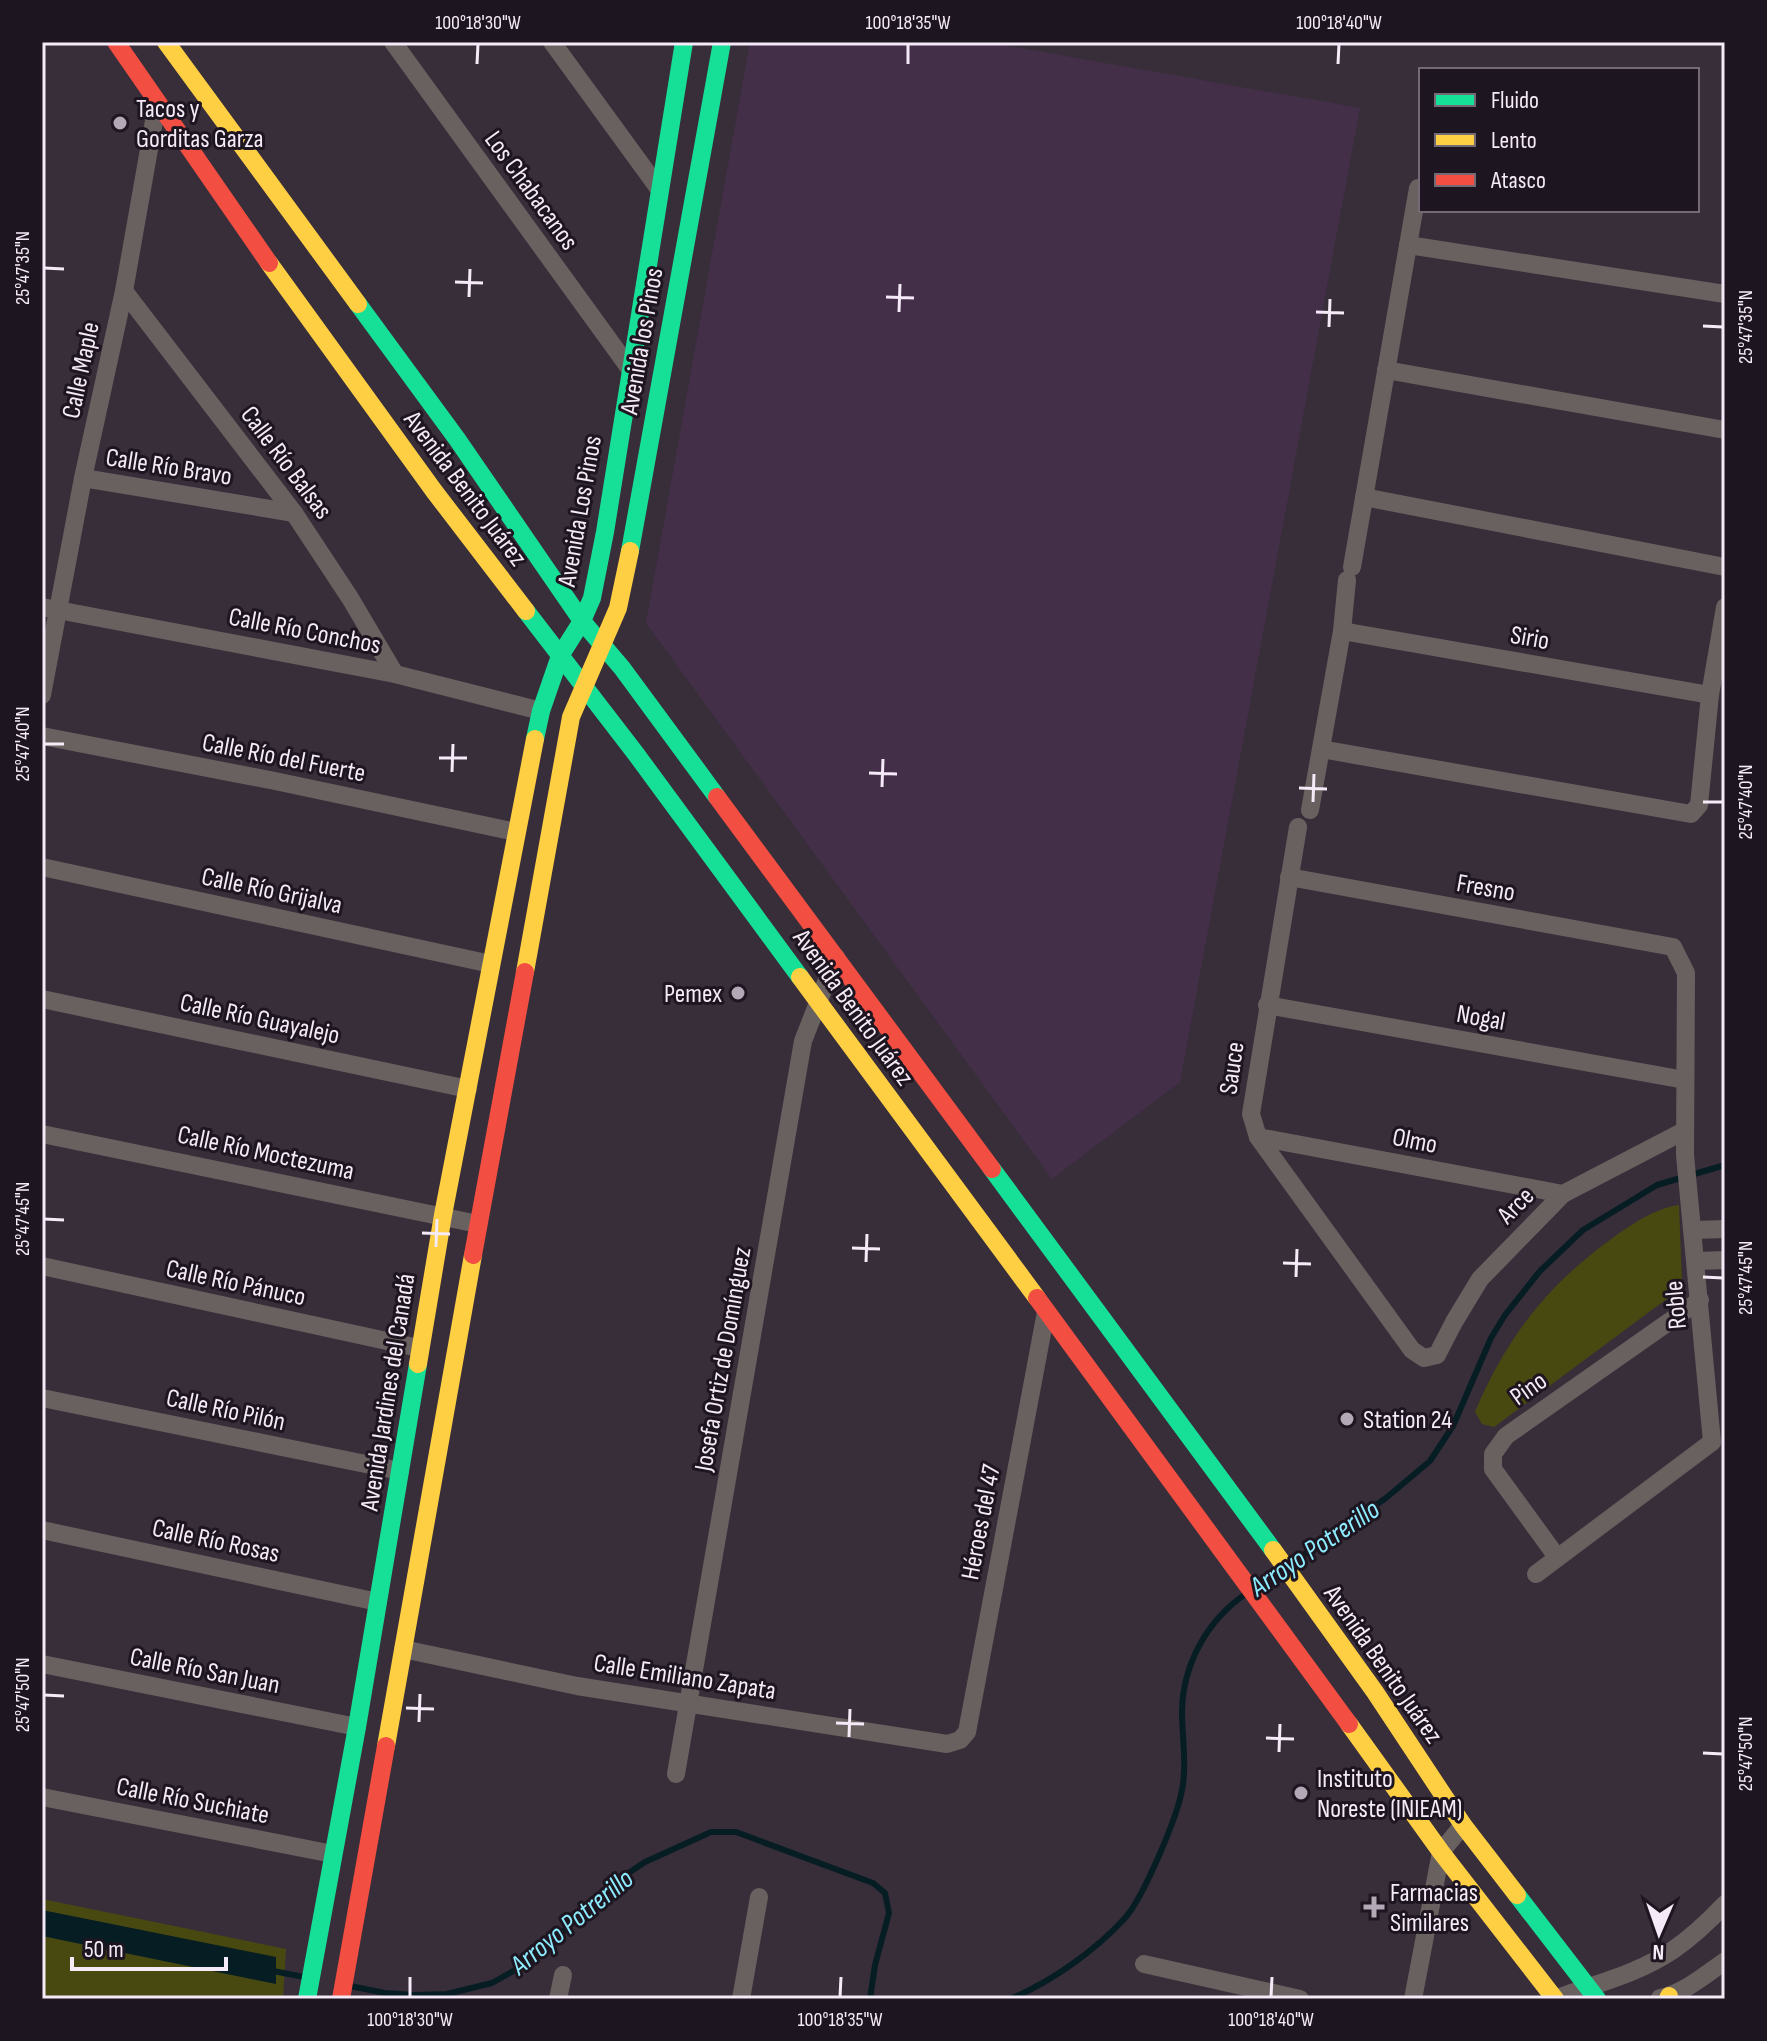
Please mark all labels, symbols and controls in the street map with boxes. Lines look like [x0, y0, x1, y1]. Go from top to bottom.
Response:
text: 100°18'30"W [435, 11, 521, 35]
text: 100°18'35"W [866, 11, 950, 35]
text: 100°18'40"W [1296, 11, 1382, 35]
legend [1419, 68, 1699, 212]
text: Fluido [1491, 86, 1539, 115]
place label: Tacos y Gorditas Garza [136, 94, 264, 155]
marker: Tacos y Gorditas Garza [111, 114, 129, 132]
street label: Los Chabacanos [477, 125, 584, 256]
text: Lento [1491, 126, 1537, 155]
text: Atasco [1490, 166, 1546, 195]
text: 25°47'35"N [11, 231, 35, 305]
street label: Avenida los Pinos [614, 266, 671, 418]
text: 25°47'35"N [1734, 290, 1758, 364]
street label: Calle Maple [56, 319, 107, 421]
street label: Calle Río Balsas [233, 400, 338, 525]
street label: Avenida Benito Juárez [396, 405, 533, 572]
street label: Avenida Los Pinos [552, 433, 609, 590]
street label: Calle Río Bravo [103, 442, 234, 493]
street label: Calle Río Conchos [226, 602, 383, 661]
street label: Sirio [1508, 620, 1552, 657]
text: 25°47'40"N [11, 707, 35, 782]
street label: Calle Río del Fuerte [199, 727, 368, 789]
text: 25°47'40"N [1734, 765, 1758, 840]
street label: Calle Río Grijalva [199, 861, 345, 921]
street label: Fresno [1454, 868, 1517, 909]
street label: Avenida Benito Juárez [785, 923, 920, 1092]
place label: Pemex [664, 979, 722, 1010]
marker: Pemex [729, 984, 747, 1002]
street label: Calle Río Guayalejo [177, 987, 342, 1052]
street label: Nogal [1454, 999, 1507, 1038]
street label: Sauce [1213, 1040, 1252, 1096]
street label: Calle Río Moctezuma [175, 1120, 357, 1187]
street label: Olmo [1390, 1122, 1440, 1161]
street label: Arce [1490, 1181, 1541, 1232]
text: 25°47'45"N [11, 1182, 35, 1256]
text: 25°47'45"N [1734, 1241, 1758, 1315]
street label: Josefa Ortiz de Domínguez [688, 1245, 758, 1475]
street label: Calle Río Pánuco [163, 1254, 308, 1313]
street label: Avenida Jardines del Canadá [354, 1271, 423, 1514]
street label: Roble [1659, 1279, 1694, 1330]
street label: Pino [1505, 1366, 1553, 1413]
street label: Calle Río Pilón [163, 1383, 288, 1438]
place label: Station 24 [1363, 1405, 1452, 1436]
marker: Station 24 [1338, 1410, 1356, 1428]
street label: Héroes del 47 [955, 1461, 1008, 1583]
water label: Arroyo Potrerillo [1243, 1493, 1386, 1604]
street label: Calle Río Rosas [149, 1513, 282, 1570]
street label: Avenida Benito Juárez [1316, 1579, 1449, 1750]
street label: Calle Río San Juan [127, 1642, 282, 1701]
street label: Calle Emiliano Zapata [591, 1648, 778, 1707]
text: 25°47'50"N [11, 1658, 35, 1732]
text: 25°47'50"N [1734, 1717, 1758, 1791]
place label: Instituto Noreste (INIEAM) [1317, 1764, 1462, 1825]
street label: Calle Río Suchiate [114, 1771, 272, 1831]
marker: Instituto Noreste (INIEAM) [1292, 1784, 1310, 1802]
water label: Arroyo Potrerillo [503, 1862, 641, 1983]
place label: Farmacias Similares [1390, 1878, 1478, 1939]
north arrow [1619, 1893, 1699, 1973]
marker: Farmacias Similares [1365, 1898, 1383, 1916]
scale bar [72, 1921, 226, 1971]
text: 50 m [84, 1935, 124, 1964]
text: N [1652, 1938, 1665, 1965]
text: 100°18'30"W [367, 2008, 453, 2032]
text: 100°18'35"W [798, 2008, 882, 2032]
text: 100°18'40"W [1228, 2008, 1314, 2032]

